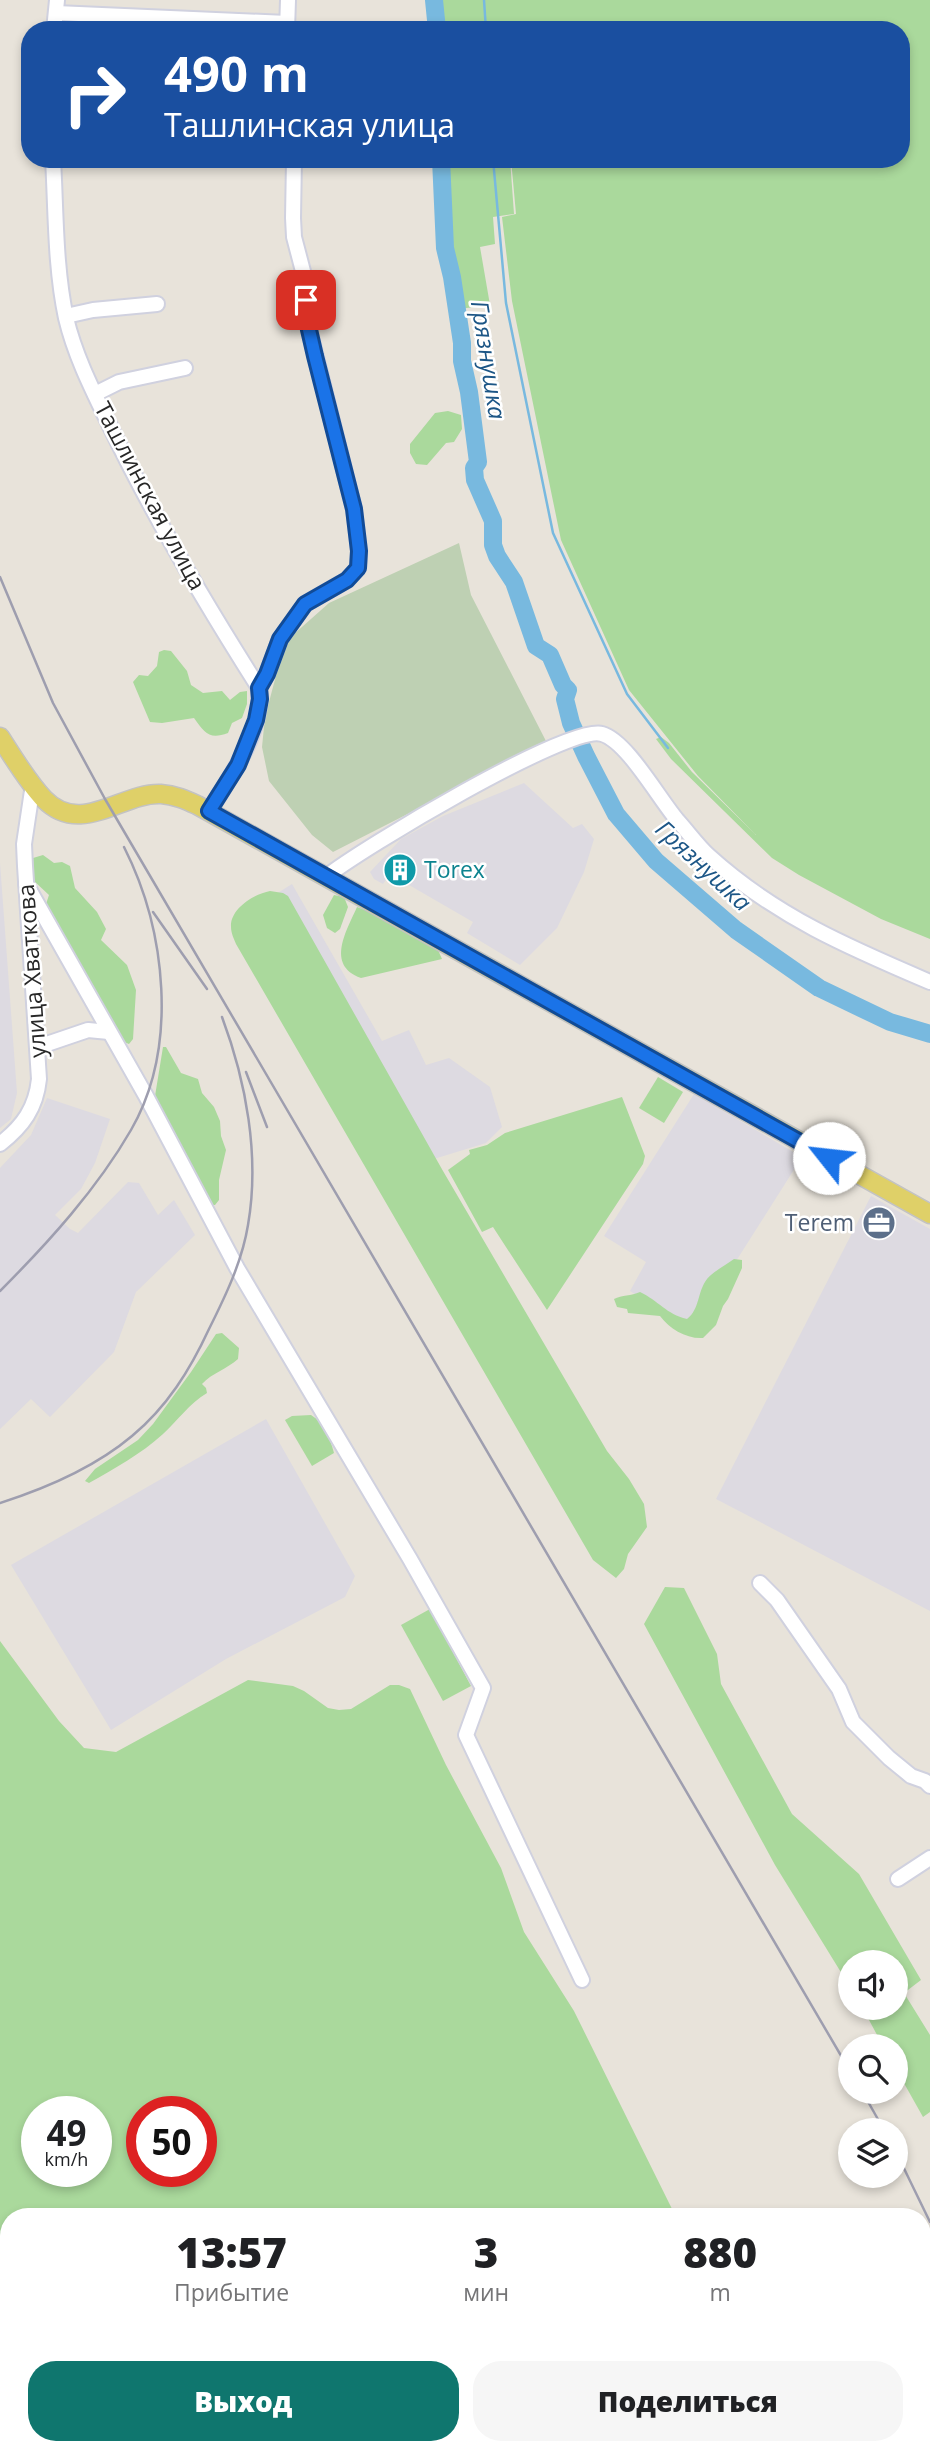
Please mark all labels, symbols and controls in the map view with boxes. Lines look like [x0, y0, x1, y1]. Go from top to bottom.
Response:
text: 490 m [164, 40, 309, 106]
icon: right [49, 49, 140, 140]
text: Ташлинская улица [164, 103, 455, 146]
pin [276, 270, 336, 330]
icon: arrive [287, 281, 325, 319]
water label: Грязнушка [464, 298, 515, 422]
street label: Ташлинская улица [88, 396, 214, 595]
water label: Грязнушка [649, 812, 759, 918]
building icon: Torex [381, 851, 419, 889]
place label: Torex [424, 853, 485, 885]
street label: улица Хваткова [9, 883, 53, 1059]
position arrow [792, 1121, 866, 1195]
office icon: Terem [860, 1204, 898, 1242]
place label: Terem [785, 1206, 854, 1238]
map controls [838, 1950, 908, 2188]
button: sound [838, 1950, 908, 2020]
button: search [838, 2034, 908, 2104]
speed limit sign: 50 [126, 2096, 217, 2187]
text: 49 [46, 2109, 87, 2156]
button: layers [838, 2118, 908, 2188]
text: km/h [45, 2147, 88, 2171]
text: 13:57 [176, 2223, 287, 2280]
text: 3 [474, 2223, 498, 2280]
text: 880 [683, 2223, 757, 2280]
text: Прибытие [174, 2276, 289, 2308]
text: мин [463, 2276, 509, 2308]
text: m [709, 2276, 731, 2308]
button: Выход [28, 2361, 459, 2441]
button: Поделиться [473, 2361, 903, 2441]

